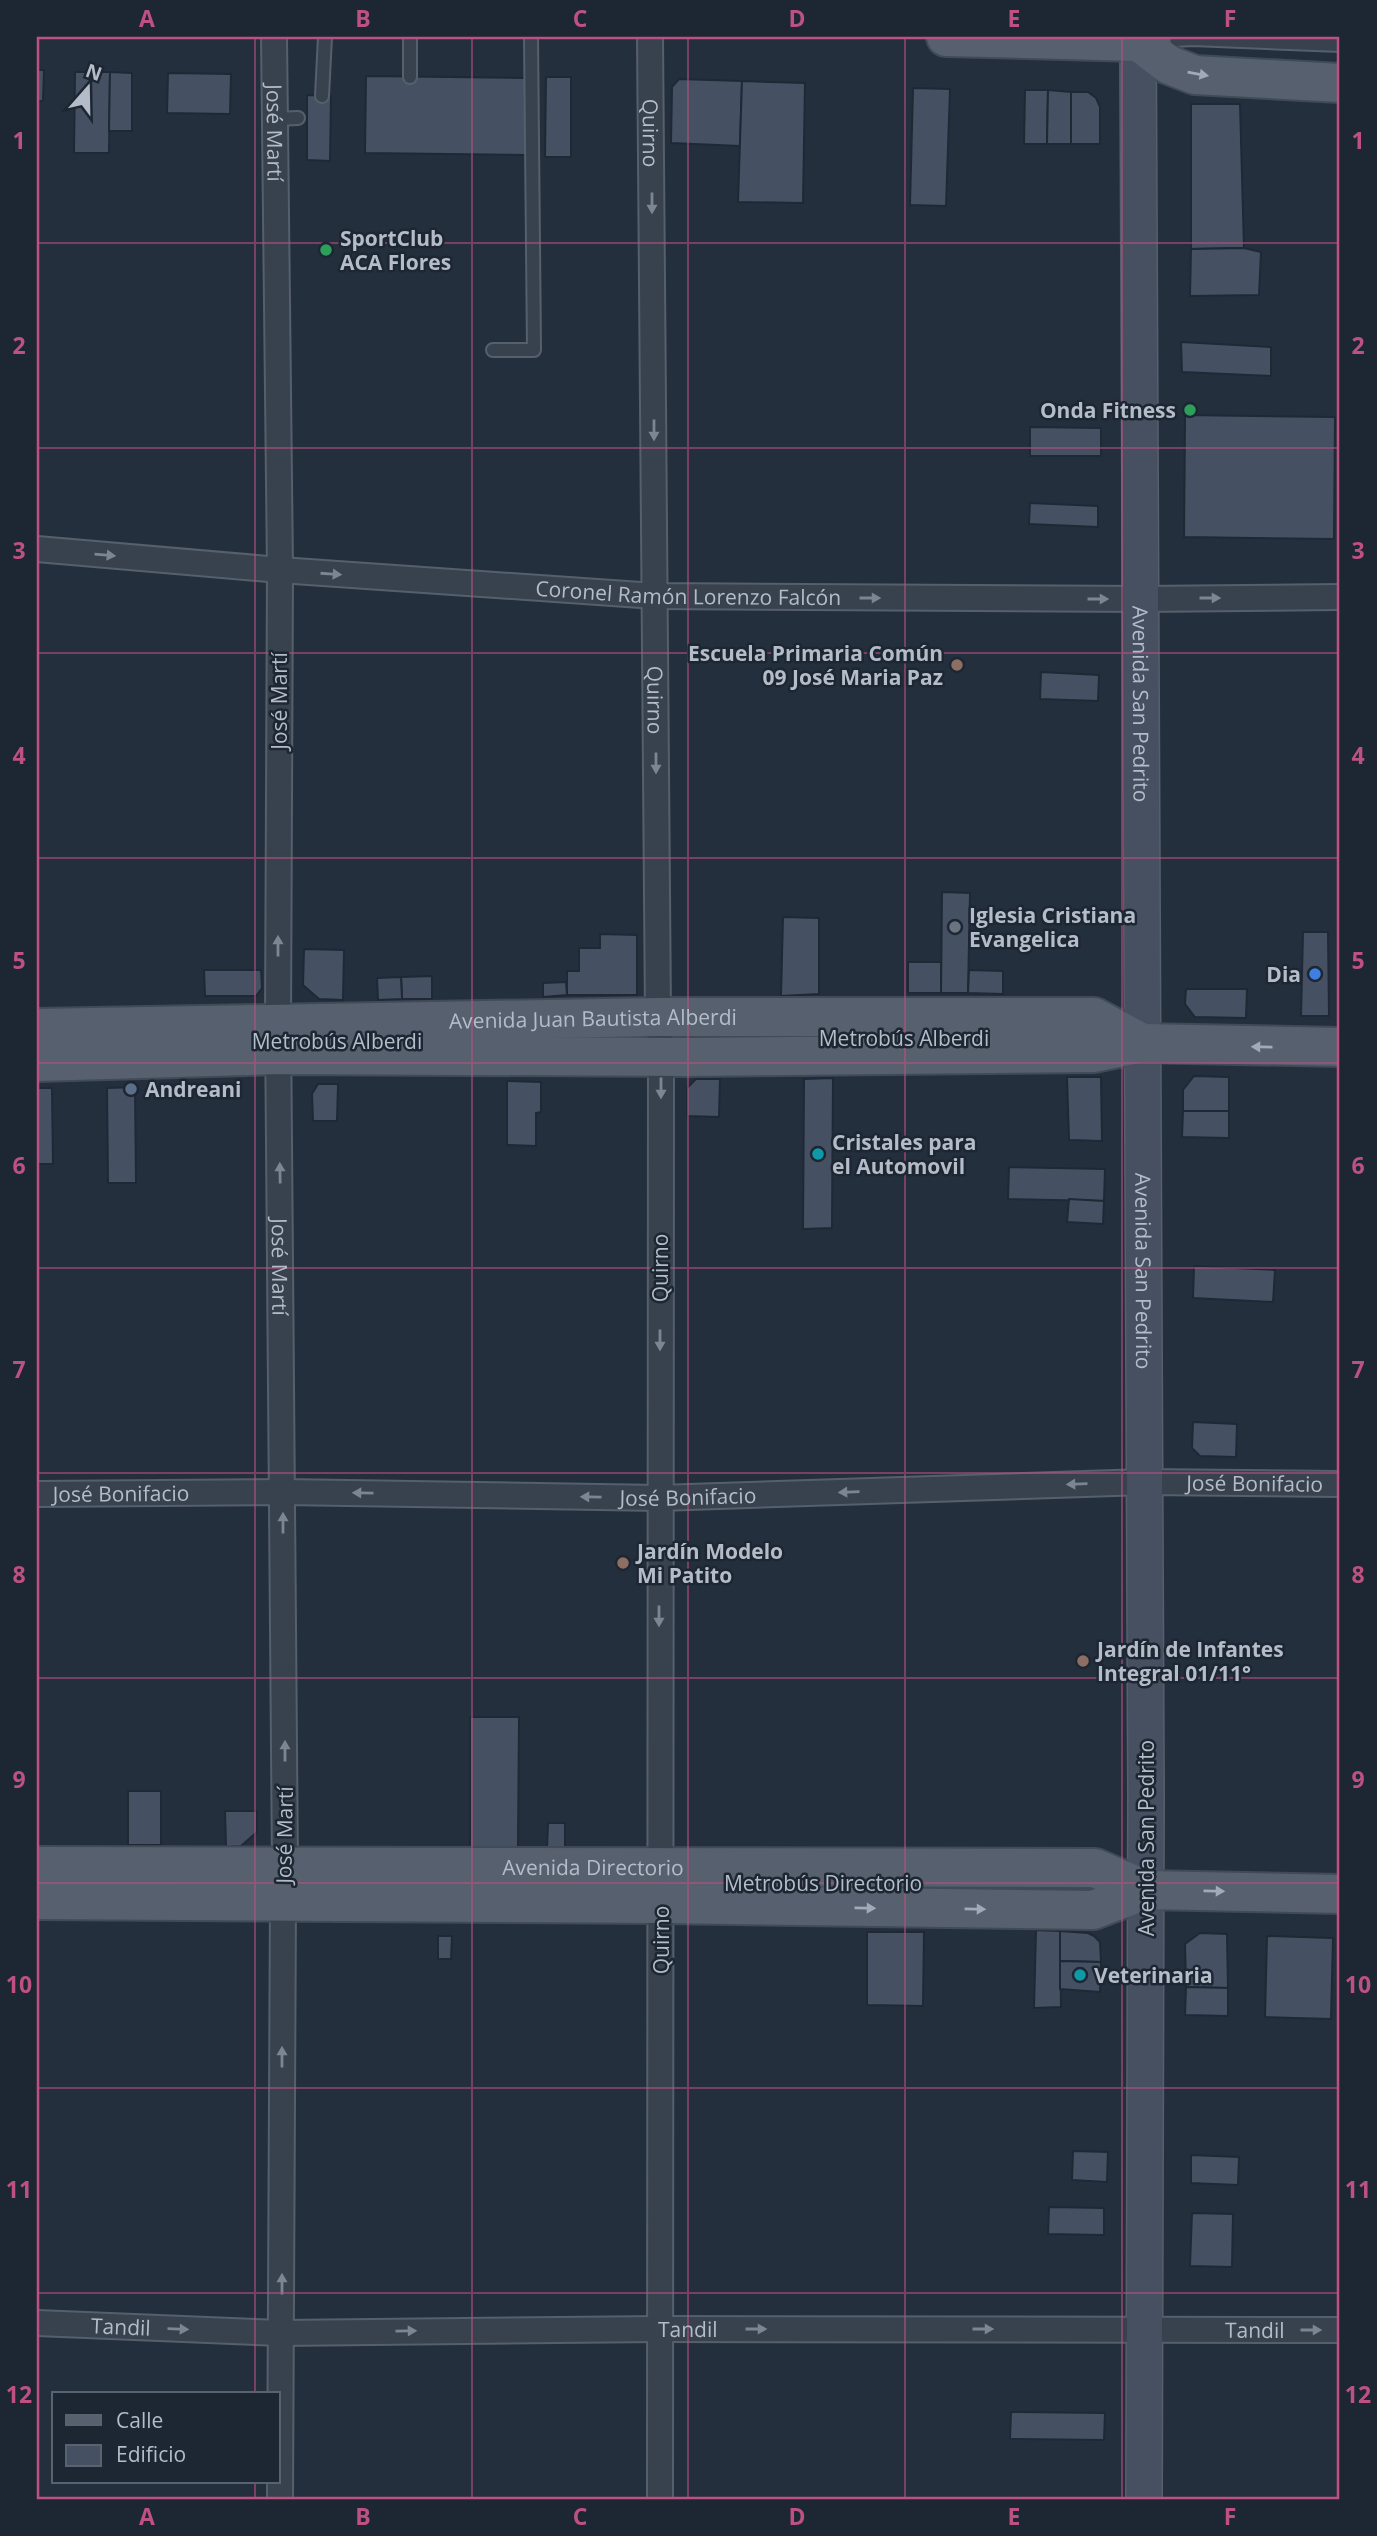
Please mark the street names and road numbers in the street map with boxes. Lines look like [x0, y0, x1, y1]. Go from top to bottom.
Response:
street label: José Martí [261, 82, 290, 183]
street label: Quirno [637, 99, 665, 167]
street label: Coronel Ramón Lorenzo Falcón [535, 574, 841, 611]
street label: Avenida San Pedrito [1127, 606, 1155, 802]
street label: José Martí [265, 652, 293, 752]
street label: Quirno [641, 666, 670, 734]
street label: Avenida Juan Bautista Alberdi [449, 1003, 737, 1035]
street label: Metrobús Alberdi [819, 1024, 989, 1052]
street label: Metrobús Alberdi [252, 1027, 422, 1055]
street label: Avenida San Pedrito [1129, 1173, 1158, 1369]
street label: José Martí [266, 1216, 294, 1317]
street label: Quirno [646, 1234, 674, 1302]
street label: José Bonifacio [1184, 1468, 1323, 1498]
street label: José Bonifacio [51, 1479, 189, 1508]
street label: José Bonifacio [617, 1481, 757, 1512]
street label: Avenida San Pedrito [1132, 1740, 1160, 1936]
street label: José Martí [269, 1785, 299, 1886]
street label: Avenida Directorio [502, 1853, 684, 1881]
street label: Metrobús Directorio [724, 1869, 922, 1897]
street label: Quirno [647, 1906, 675, 1974]
street label: Tandil [91, 2311, 151, 2342]
street label: Tandil [658, 2315, 718, 2343]
street label: Tandil [1225, 2316, 1285, 2344]

